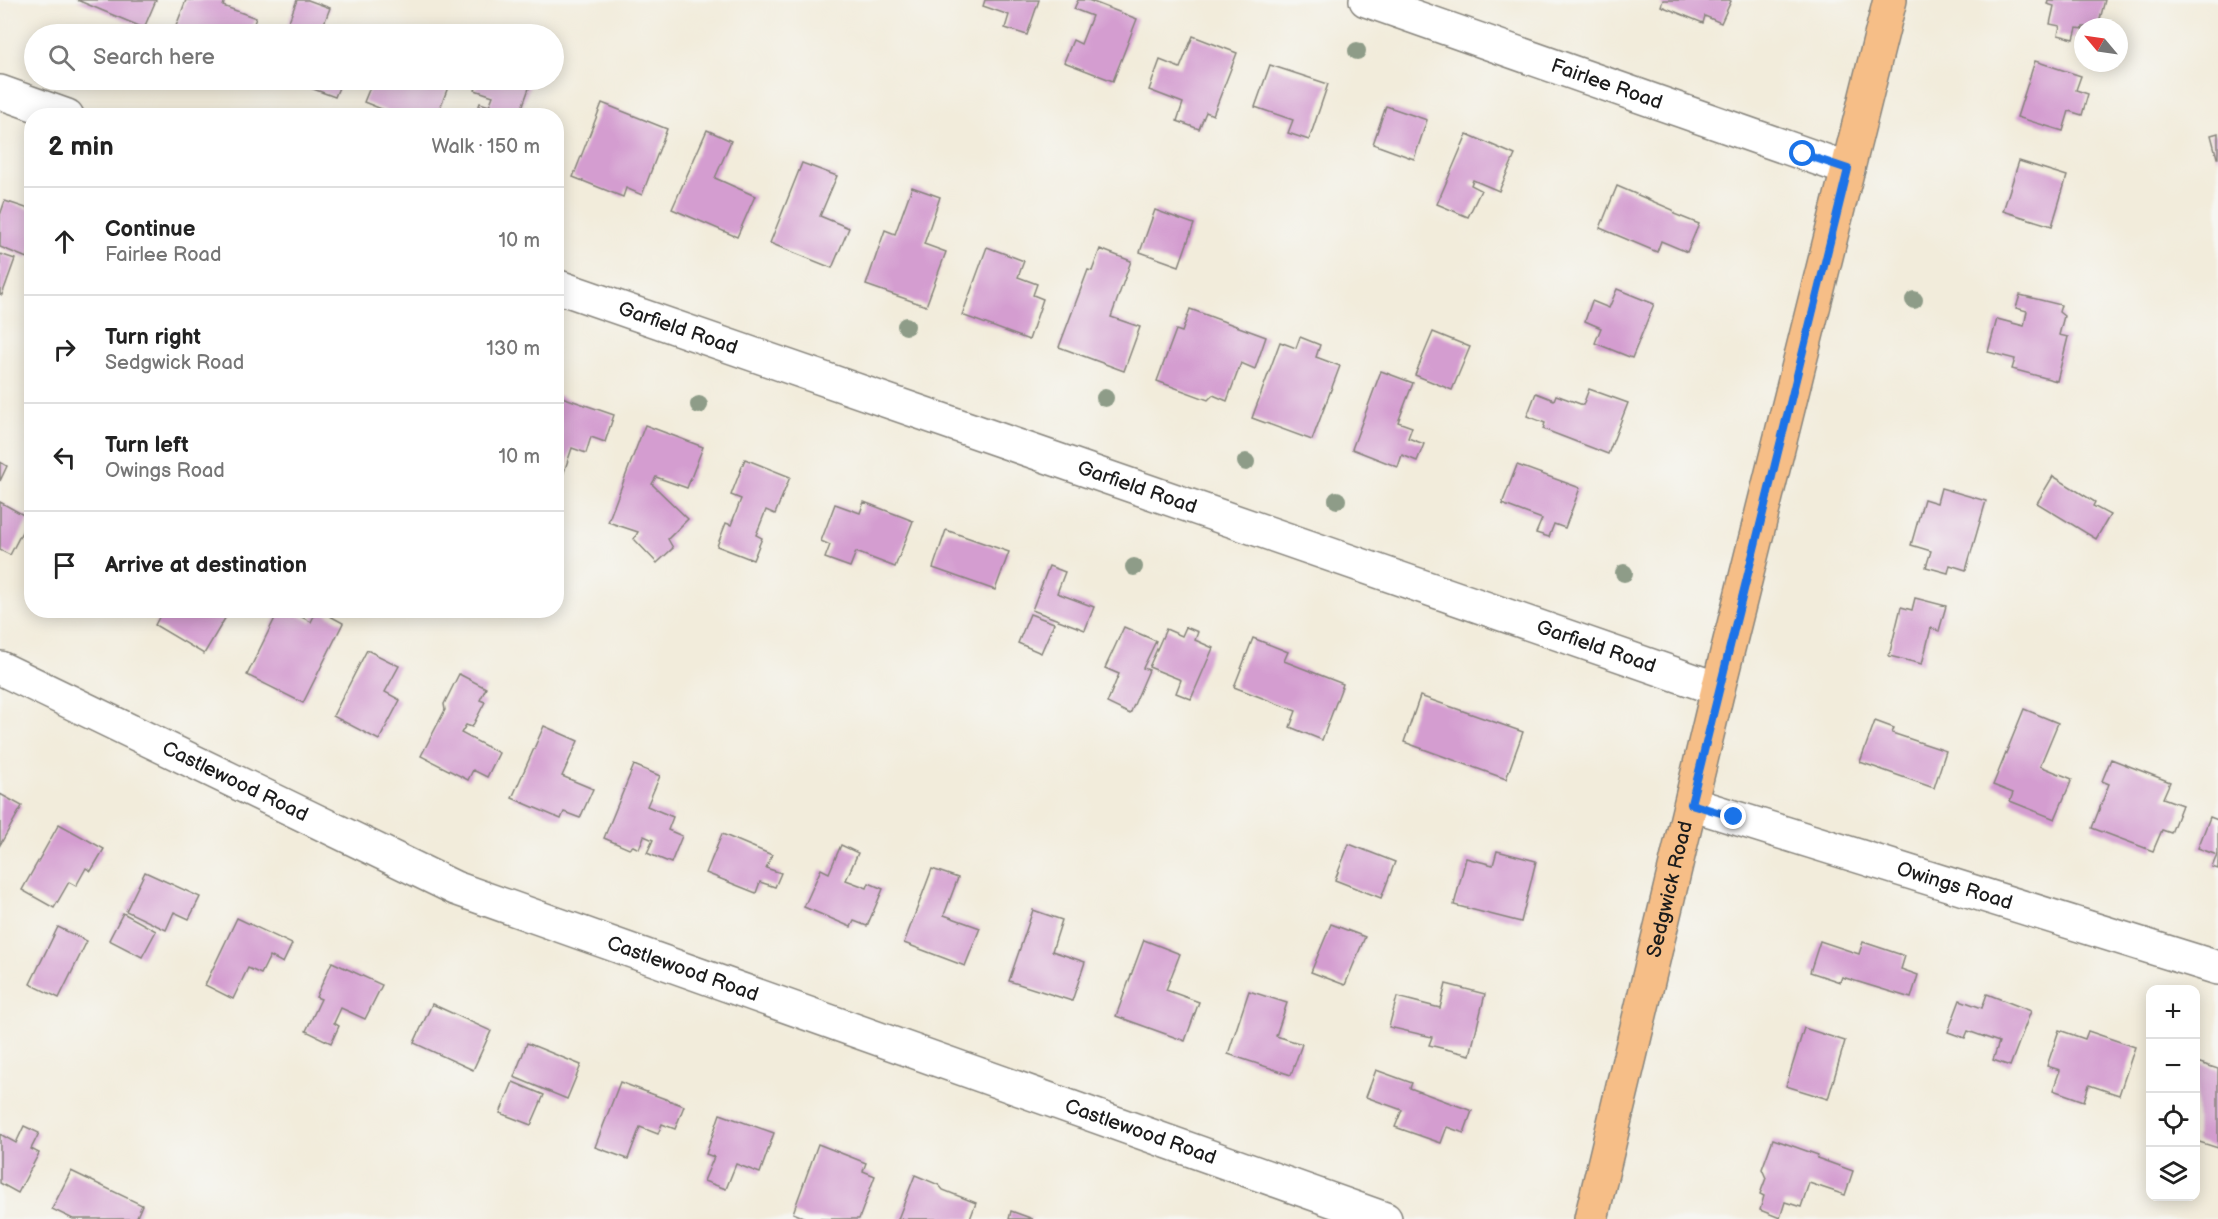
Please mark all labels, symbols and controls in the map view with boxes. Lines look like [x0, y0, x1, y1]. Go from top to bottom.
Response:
north arrow [2074, 18, 2128, 72]
search box [24, 24, 564, 90]
icon: search [45, 41, 78, 74]
text: Search here [93, 44, 215, 71]
street label: Fairlee Road [1548, 54, 1666, 115]
text: 2 min [48, 132, 114, 163]
text: Walk · 150 m [431, 135, 540, 159]
route start [1789, 140, 1815, 166]
text: Continue [105, 216, 195, 243]
icon: ahead [48, 225, 81, 258]
text: 10 m [499, 229, 540, 253]
text: Fairlee Road [105, 243, 221, 267]
street label: Garfield Road [615, 296, 741, 360]
text: Turn right [105, 324, 201, 351]
icon: right [48, 333, 81, 366]
text: 130 m [486, 337, 540, 361]
text: Sedgwick Road [105, 351, 244, 375]
text: Turn left [105, 432, 189, 459]
icon: left [48, 441, 81, 474]
text: 10 m [499, 445, 540, 469]
street label: Garfield Road [1074, 456, 1200, 519]
text: Owings Road [105, 459, 225, 483]
icon: arrive [48, 549, 81, 582]
text: Arrive at destination [105, 552, 307, 579]
street label: Garfield Road [1533, 615, 1659, 679]
street label: Castlewood Road [158, 736, 312, 827]
route end [1720, 803, 1746, 829]
street label: Sedgwick Road [1642, 819, 1698, 960]
street label: Owings Road [1894, 857, 2015, 915]
street label: Castlewood Road [604, 931, 762, 1007]
map controls [2146, 985, 2200, 1201]
button: + [2146, 985, 2200, 1039]
button: − [2146, 1039, 2200, 1093]
button: locate [2146, 1093, 2200, 1147]
street label: Castlewood Road [1062, 1094, 1219, 1170]
button: layers [2146, 1147, 2200, 1201]

